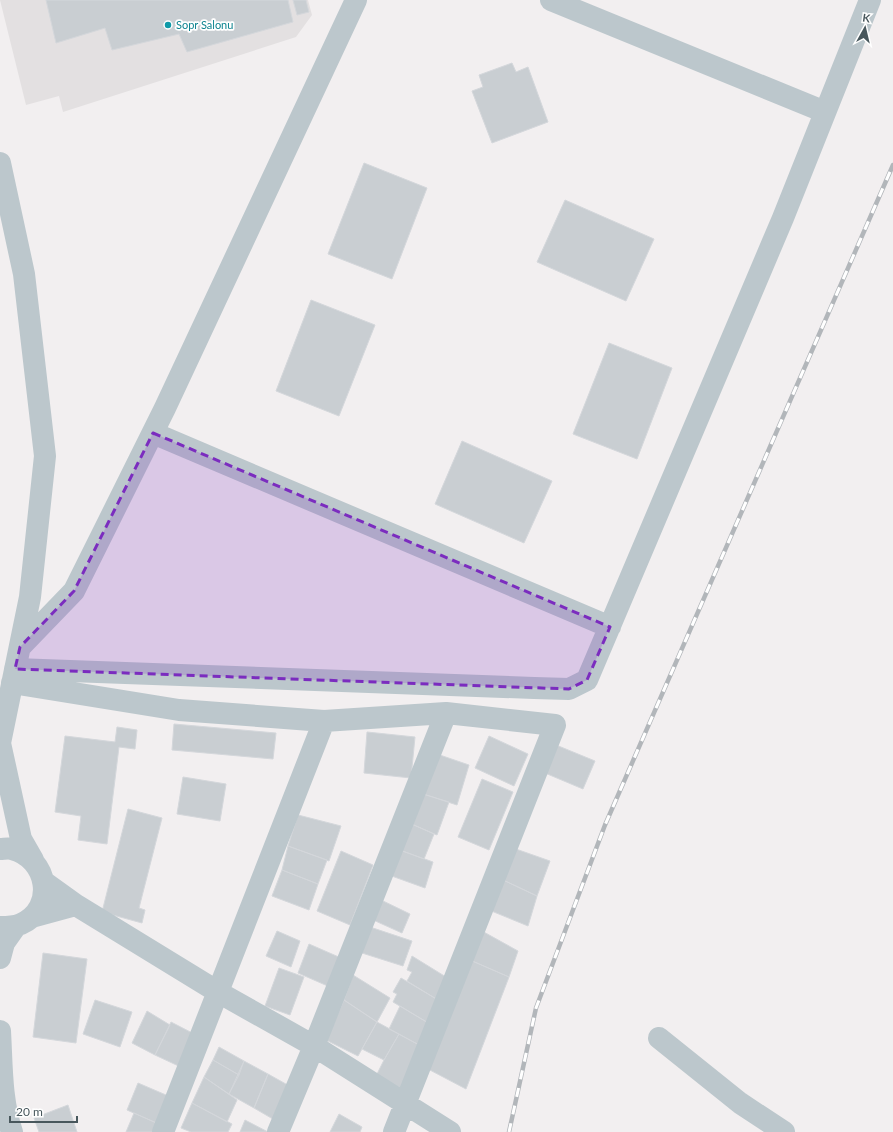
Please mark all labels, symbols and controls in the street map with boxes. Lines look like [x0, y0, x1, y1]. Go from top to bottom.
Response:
north arrow [845, 8, 885, 48]
text: K [862, 11, 872, 25]
place label: Sopr Salonu [176, 18, 233, 31]
marker: Sopr Salonu [163, 20, 173, 30]
scale bar [10, 1098, 77, 1124]
text: 20 m [16, 1104, 43, 1119]

